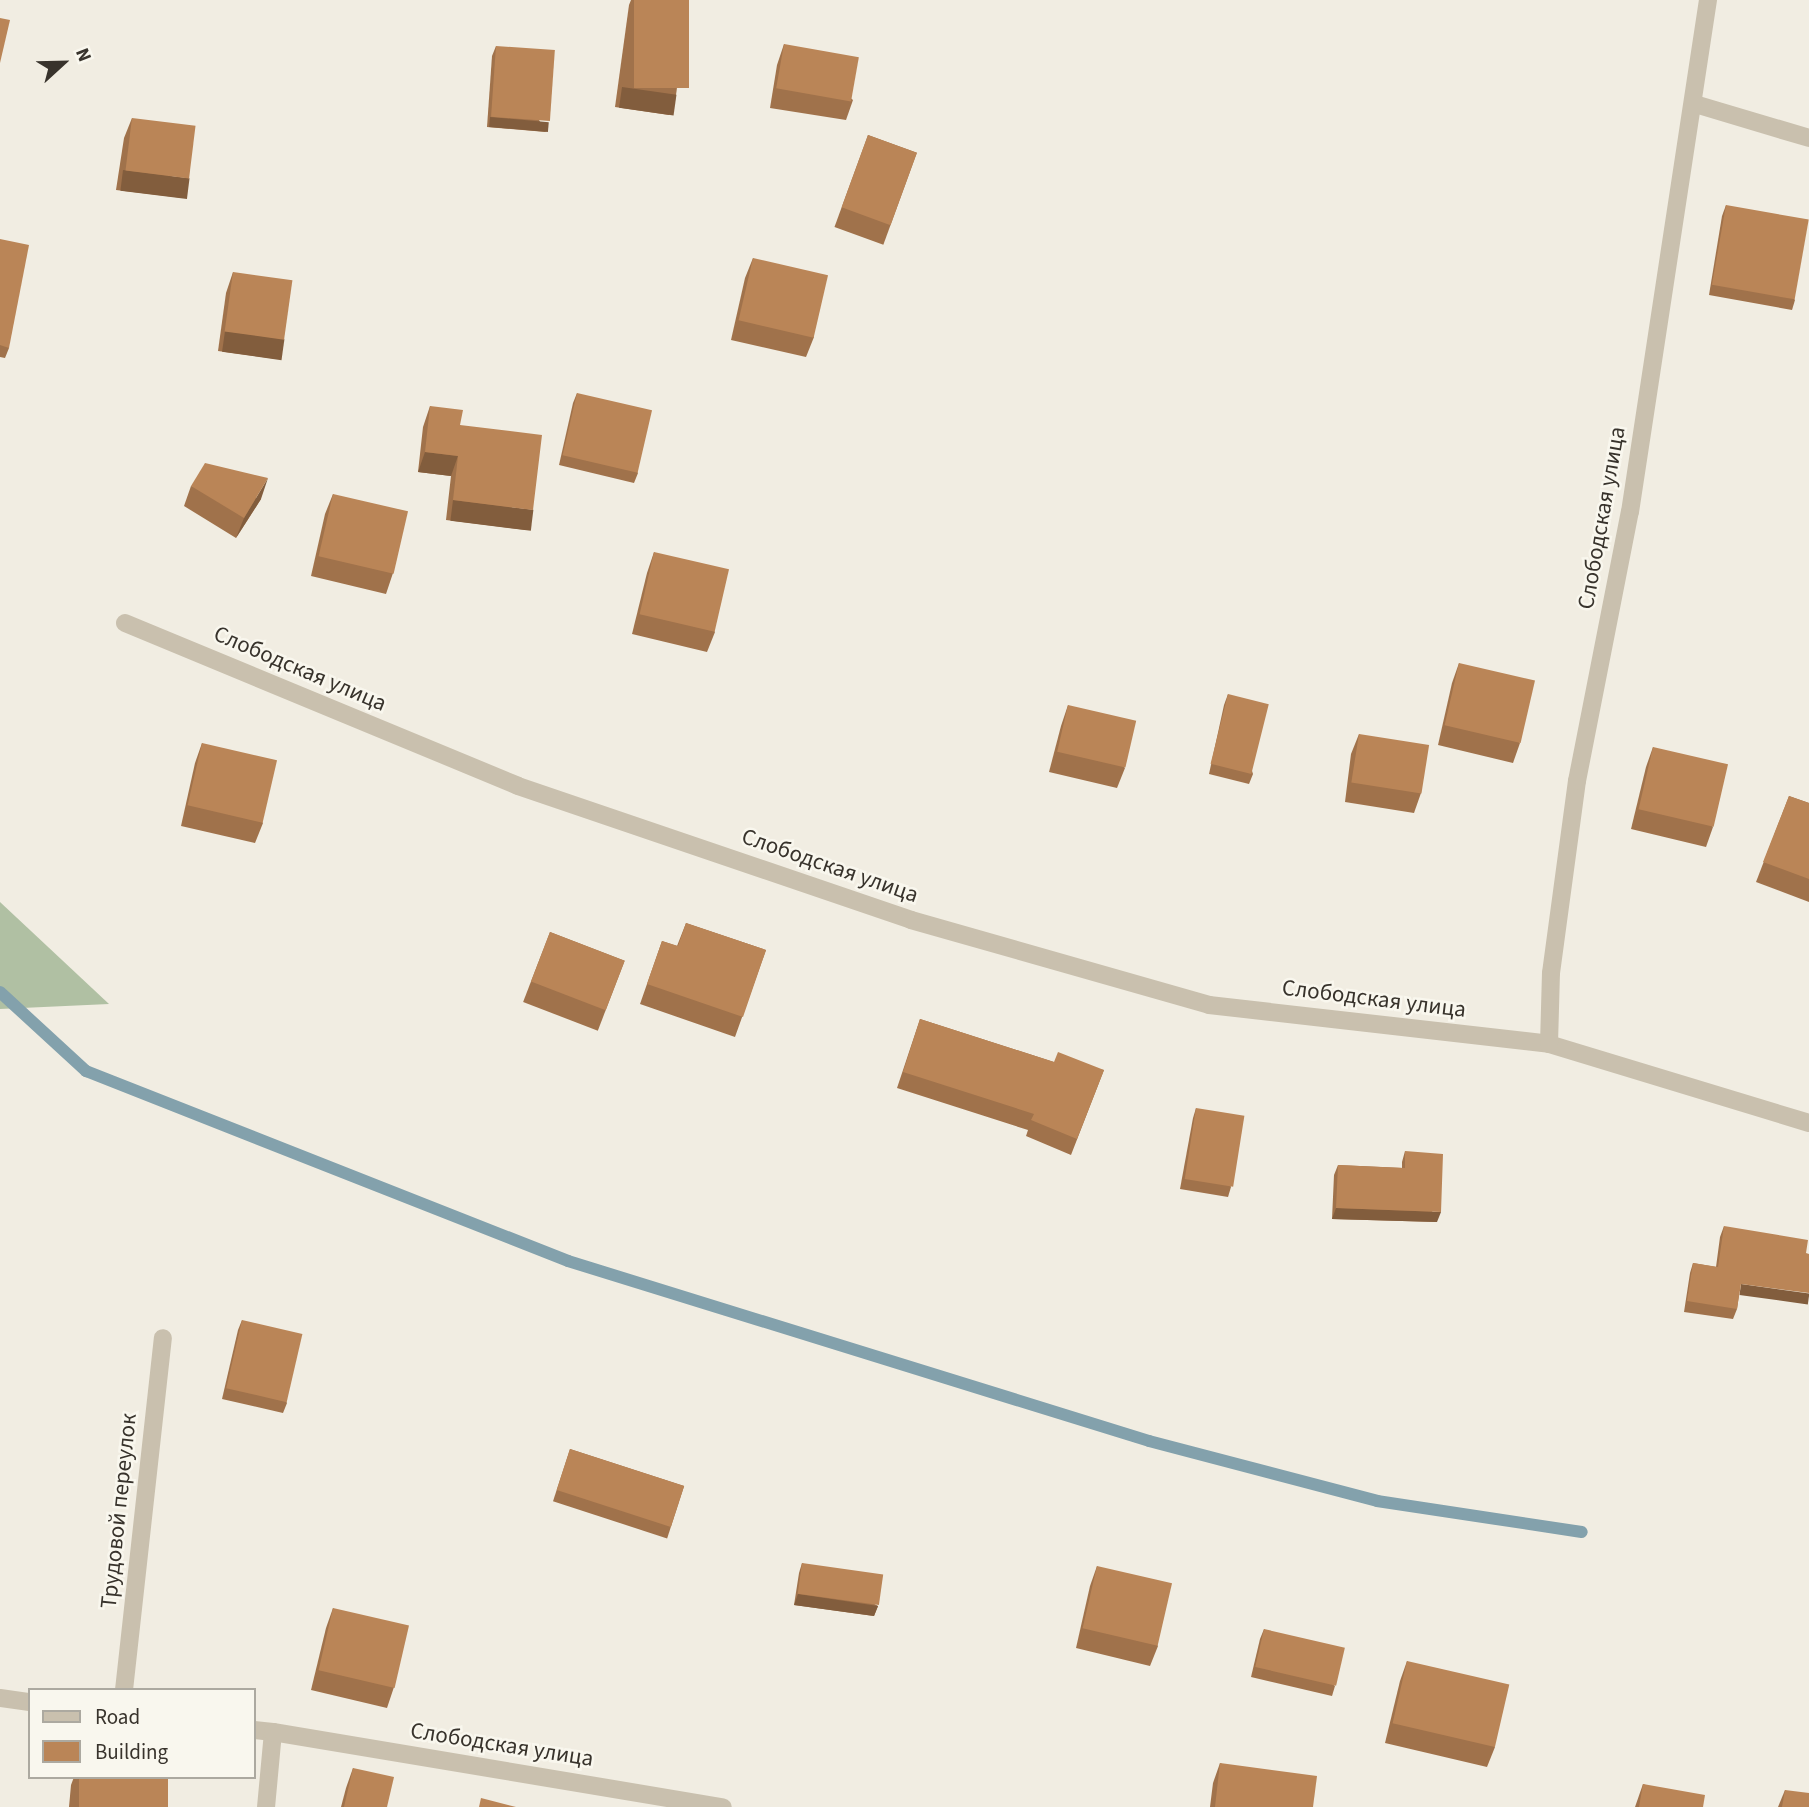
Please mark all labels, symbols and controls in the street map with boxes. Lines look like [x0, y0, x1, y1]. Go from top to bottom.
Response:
north arrow [28, 28, 98, 98]
text: N [68, 44, 98, 66]
street label: Слободская улица [1572, 424, 1632, 612]
street label: Слободская улица [209, 620, 391, 718]
street label: Слободская улица [738, 823, 922, 909]
street label: Слободская улица [1280, 974, 1468, 1024]
street label: Трудовой переулок [95, 1412, 143, 1610]
legend [28, 1688, 256, 1779]
text: Road [95, 1702, 140, 1732]
street label: Слободская улица [408, 1717, 596, 1773]
text: Building [95, 1737, 168, 1767]

